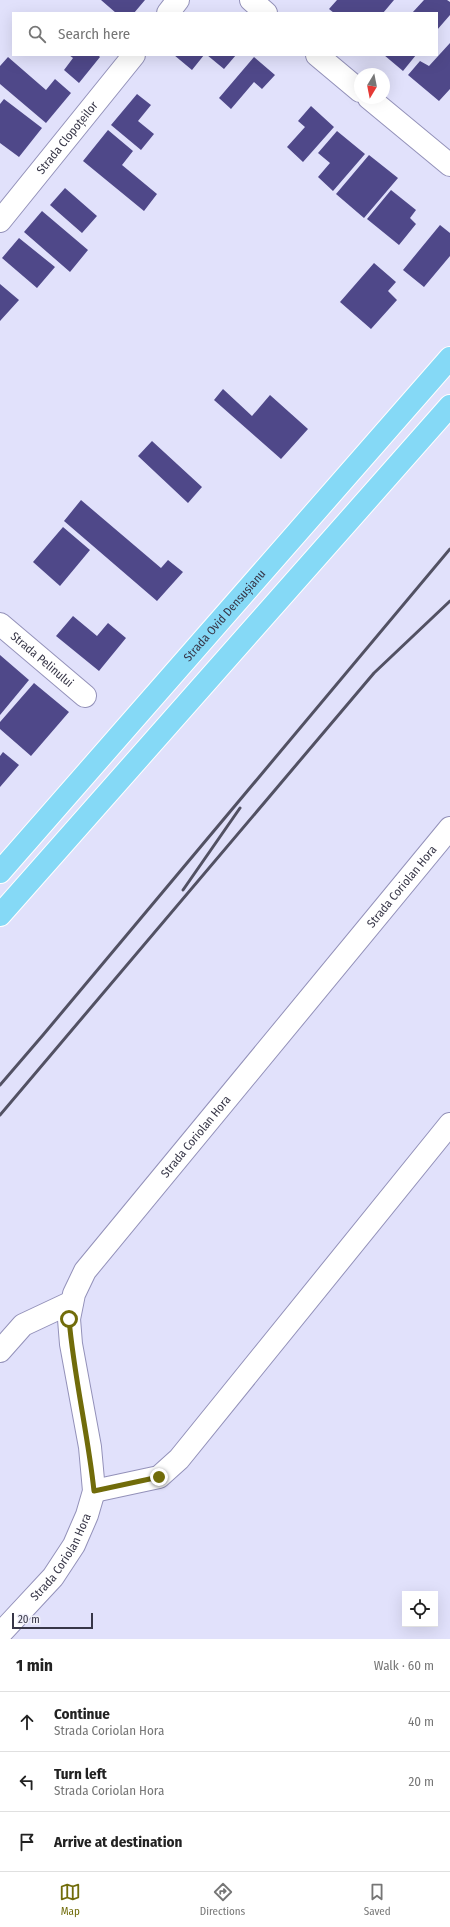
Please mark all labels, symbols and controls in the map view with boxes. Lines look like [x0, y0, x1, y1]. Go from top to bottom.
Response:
search box [12, 12, 438, 56]
icon: search [26, 23, 48, 45]
text: Search here [58, 25, 130, 43]
north arrow [354, 68, 390, 104]
street label: Strada Clopoțeilor [34, 98, 101, 177]
street label: Strada Ovid Densușianu [181, 567, 269, 664]
street label: Strada Pelinului [8, 629, 76, 690]
street label: Strada Coriolan Hora [364, 843, 440, 930]
street label: Strada Coriolan Hora [158, 1093, 234, 1180]
route start [60, 1310, 78, 1328]
route end [150, 1468, 168, 1486]
street label: Strada Coriolan Hora [28, 1511, 94, 1604]
map controls [402, 1591, 438, 1627]
button: locate [402, 1591, 438, 1627]
scale bar [12, 1611, 93, 1630]
text: 20 m [18, 1613, 40, 1626]
text: 1 min [16, 1655, 53, 1676]
text: Walk · 60 m [374, 1658, 434, 1673]
text: Continue [54, 1705, 110, 1723]
icon: ahead [16, 1711, 38, 1733]
text: 40 m [408, 1714, 434, 1729]
text: Strada Coriolan Hora [54, 1723, 164, 1738]
text: Turn left [54, 1765, 107, 1783]
icon: left [16, 1771, 38, 1793]
text: 20 m [408, 1774, 434, 1789]
text: Strada Coriolan Hora [54, 1783, 164, 1798]
icon: arrive [16, 1831, 38, 1853]
text: Arrive at destination [54, 1833, 182, 1851]
tab: Map [59, 1881, 81, 1918]
tab: Directions [200, 1881, 245, 1918]
tab: Saved [364, 1881, 391, 1918]

